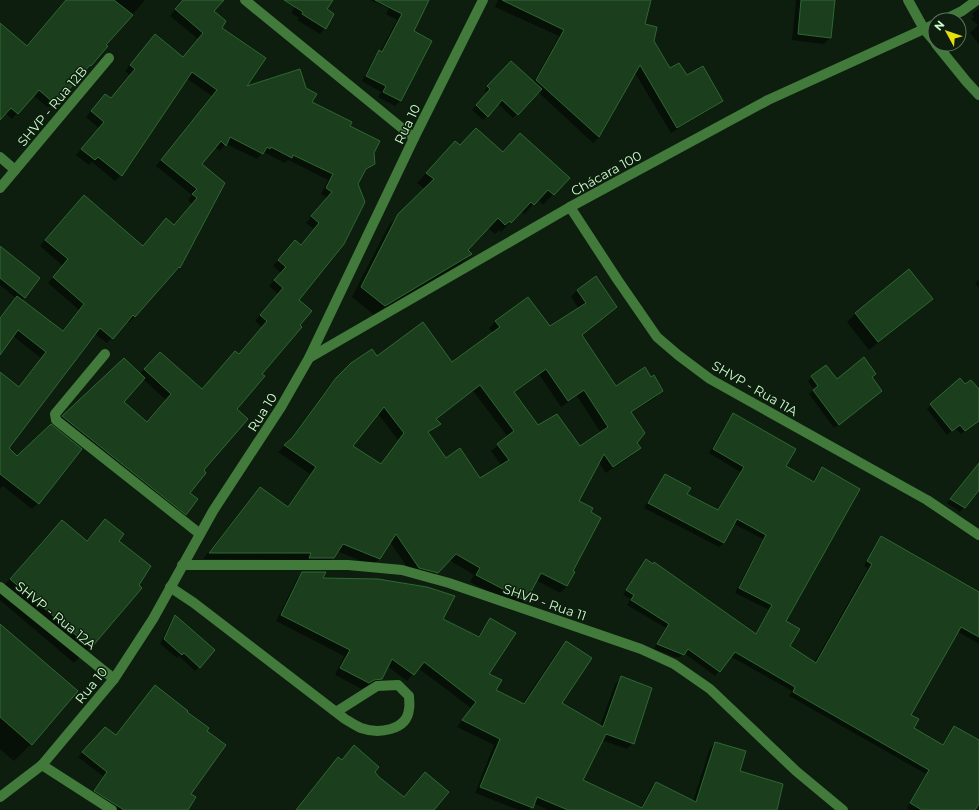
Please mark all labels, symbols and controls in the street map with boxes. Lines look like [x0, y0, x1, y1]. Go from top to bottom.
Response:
north arrow [927, 12, 967, 52]
text: N [931, 18, 948, 33]
street label: SHVP - Rua 12B [14, 63, 90, 149]
street label: Rua 10 [390, 101, 424, 147]
street label: Chácara 100 [568, 147, 644, 199]
street label: SHVP - Rua 11A [709, 357, 801, 419]
street label: Rua 10 [244, 390, 280, 434]
street label: SHVP - Rua 12A [13, 578, 100, 653]
street label: SHVP - Rua 11 [501, 580, 589, 624]
street label: Rua 10 [71, 663, 111, 707]

